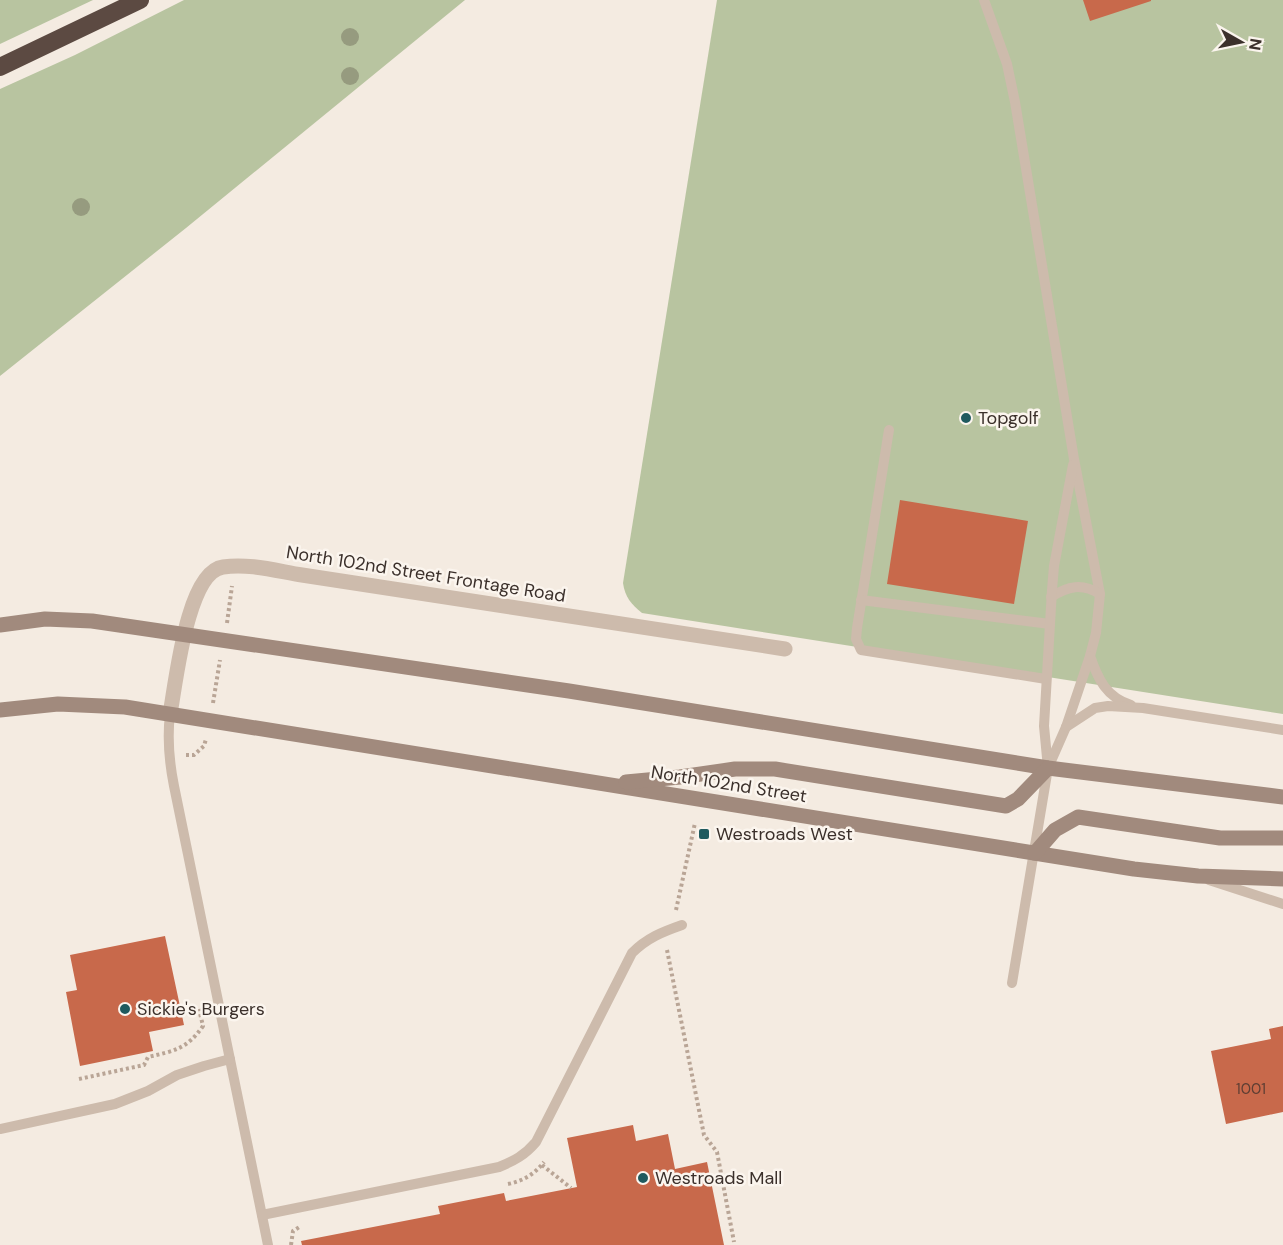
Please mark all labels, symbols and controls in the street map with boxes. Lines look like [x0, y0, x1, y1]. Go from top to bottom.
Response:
north arrow [1211, 12, 1271, 72]
text: N [1244, 37, 1267, 52]
place label: Topgolf [978, 406, 1039, 430]
marker: Topgolf [959, 411, 973, 425]
street label: North 102nd Street Frontage Road [285, 540, 567, 608]
street label: North 102nd Street [649, 760, 809, 808]
place label: Westroads West [716, 822, 853, 846]
marker: Westroads West [697, 827, 711, 841]
place label: Sickie's Burgers [137, 997, 265, 1021]
marker: Sickie's Burgers [118, 1002, 132, 1016]
house number: 1001 [1236, 1079, 1266, 1099]
place label: Westroads Mall [655, 1166, 782, 1190]
marker: Westroads Mall [636, 1171, 650, 1185]

